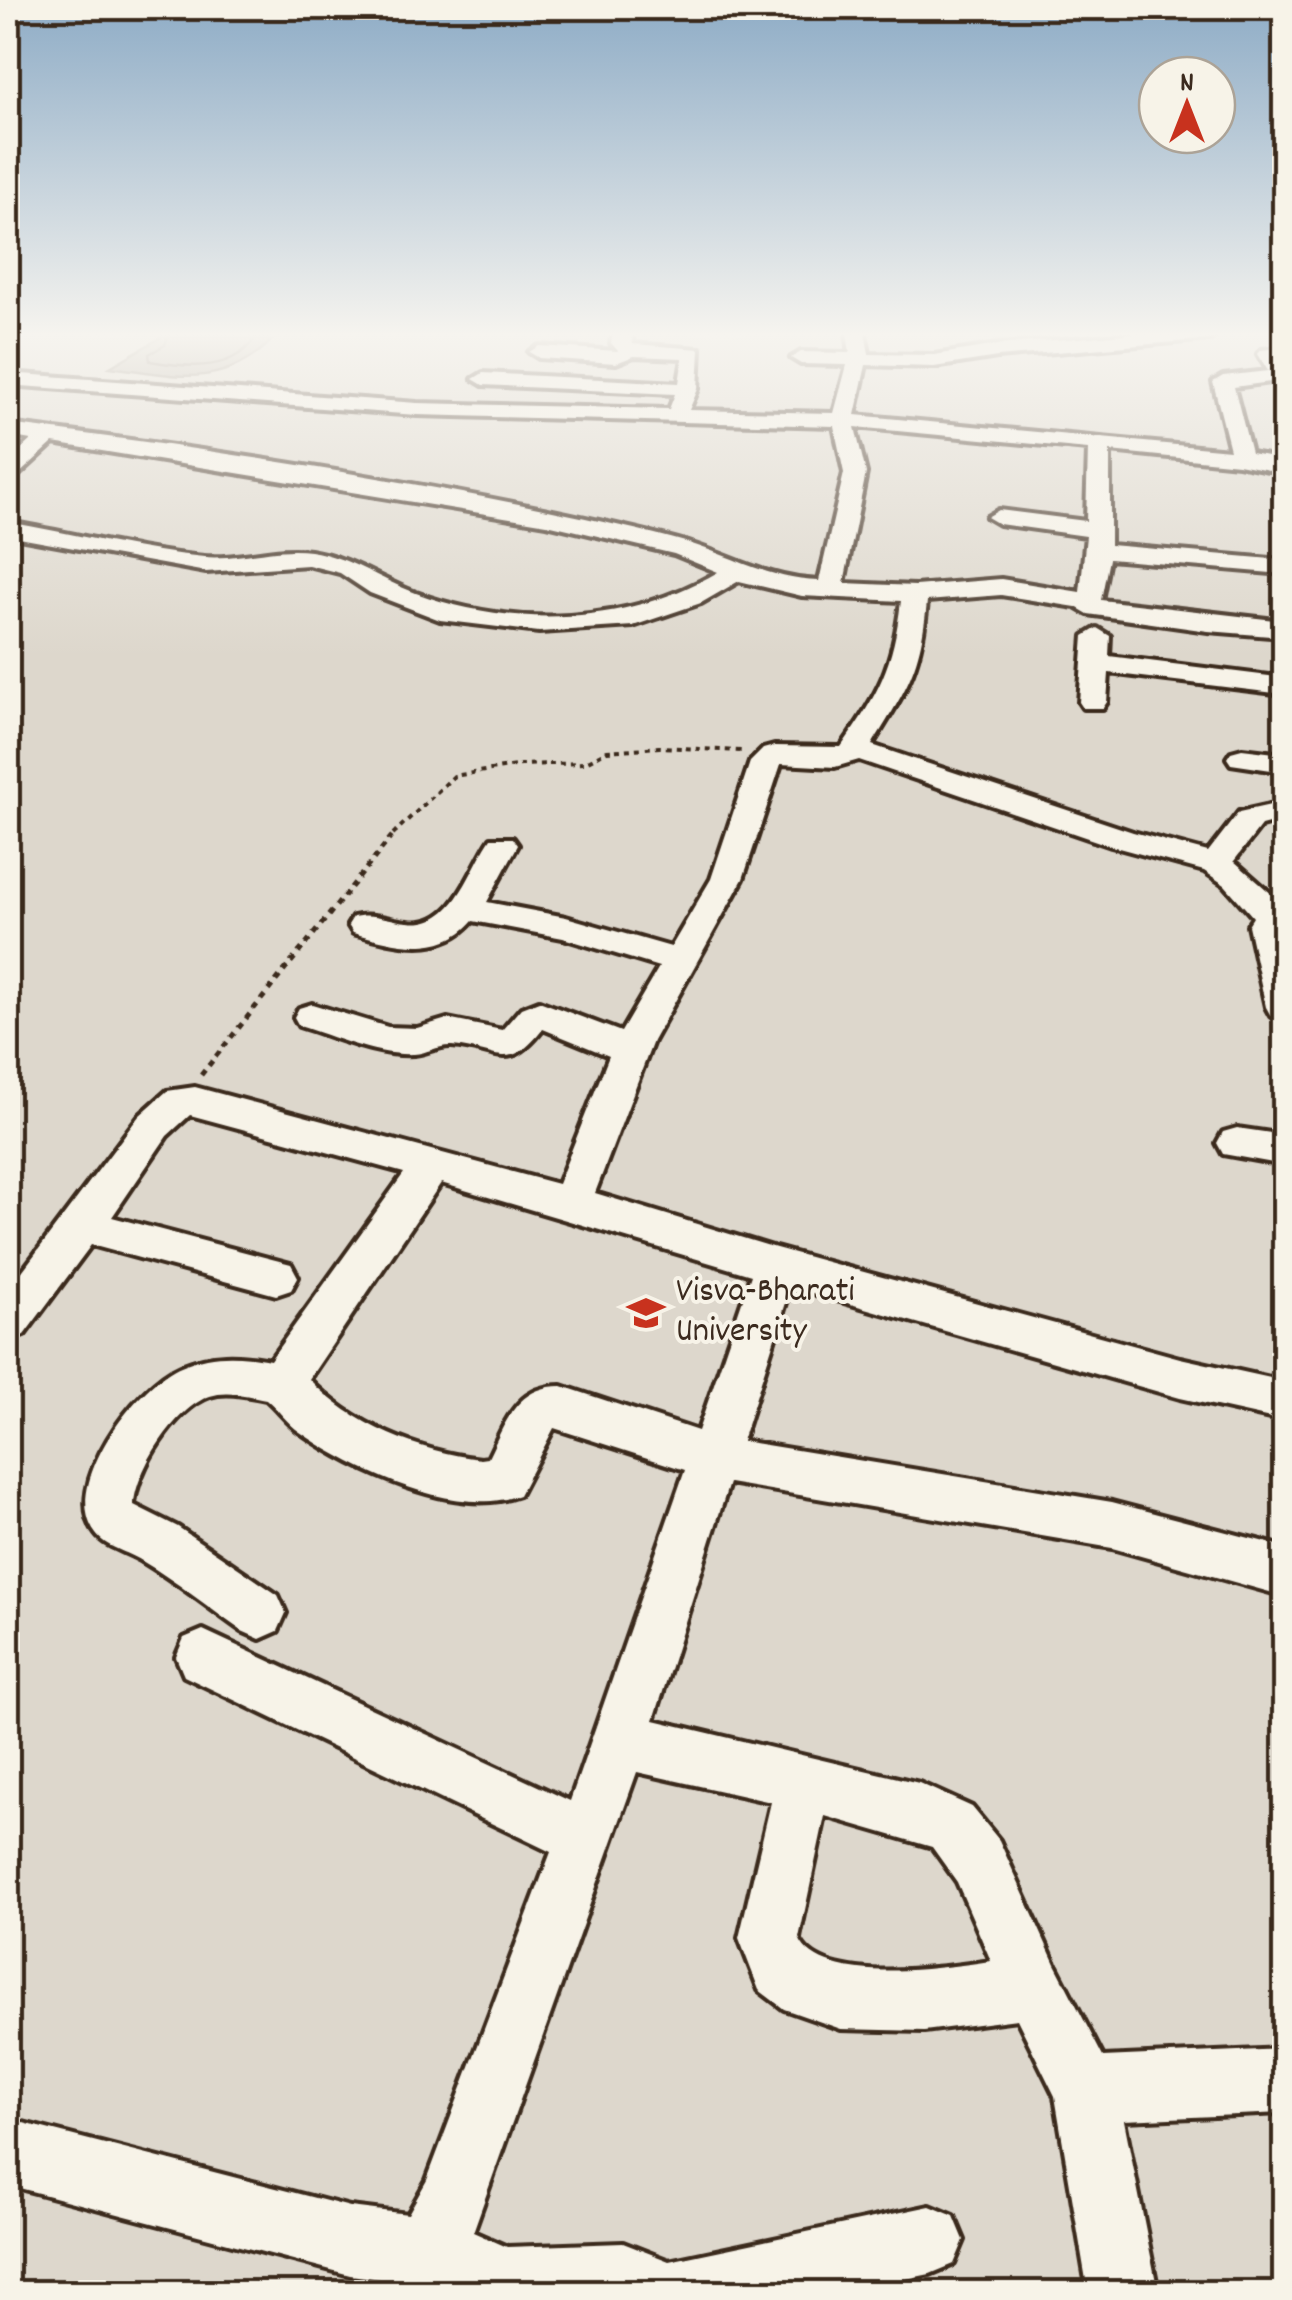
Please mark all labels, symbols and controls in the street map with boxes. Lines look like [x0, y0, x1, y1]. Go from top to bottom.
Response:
north arrow [1137, 55, 1237, 155]
text: N [1180, 65, 1194, 105]
place label: Visva-Bharati University [676, 1268, 855, 1358]
school or university icon: Visva-Bharati University [625, 1292, 667, 1334]

